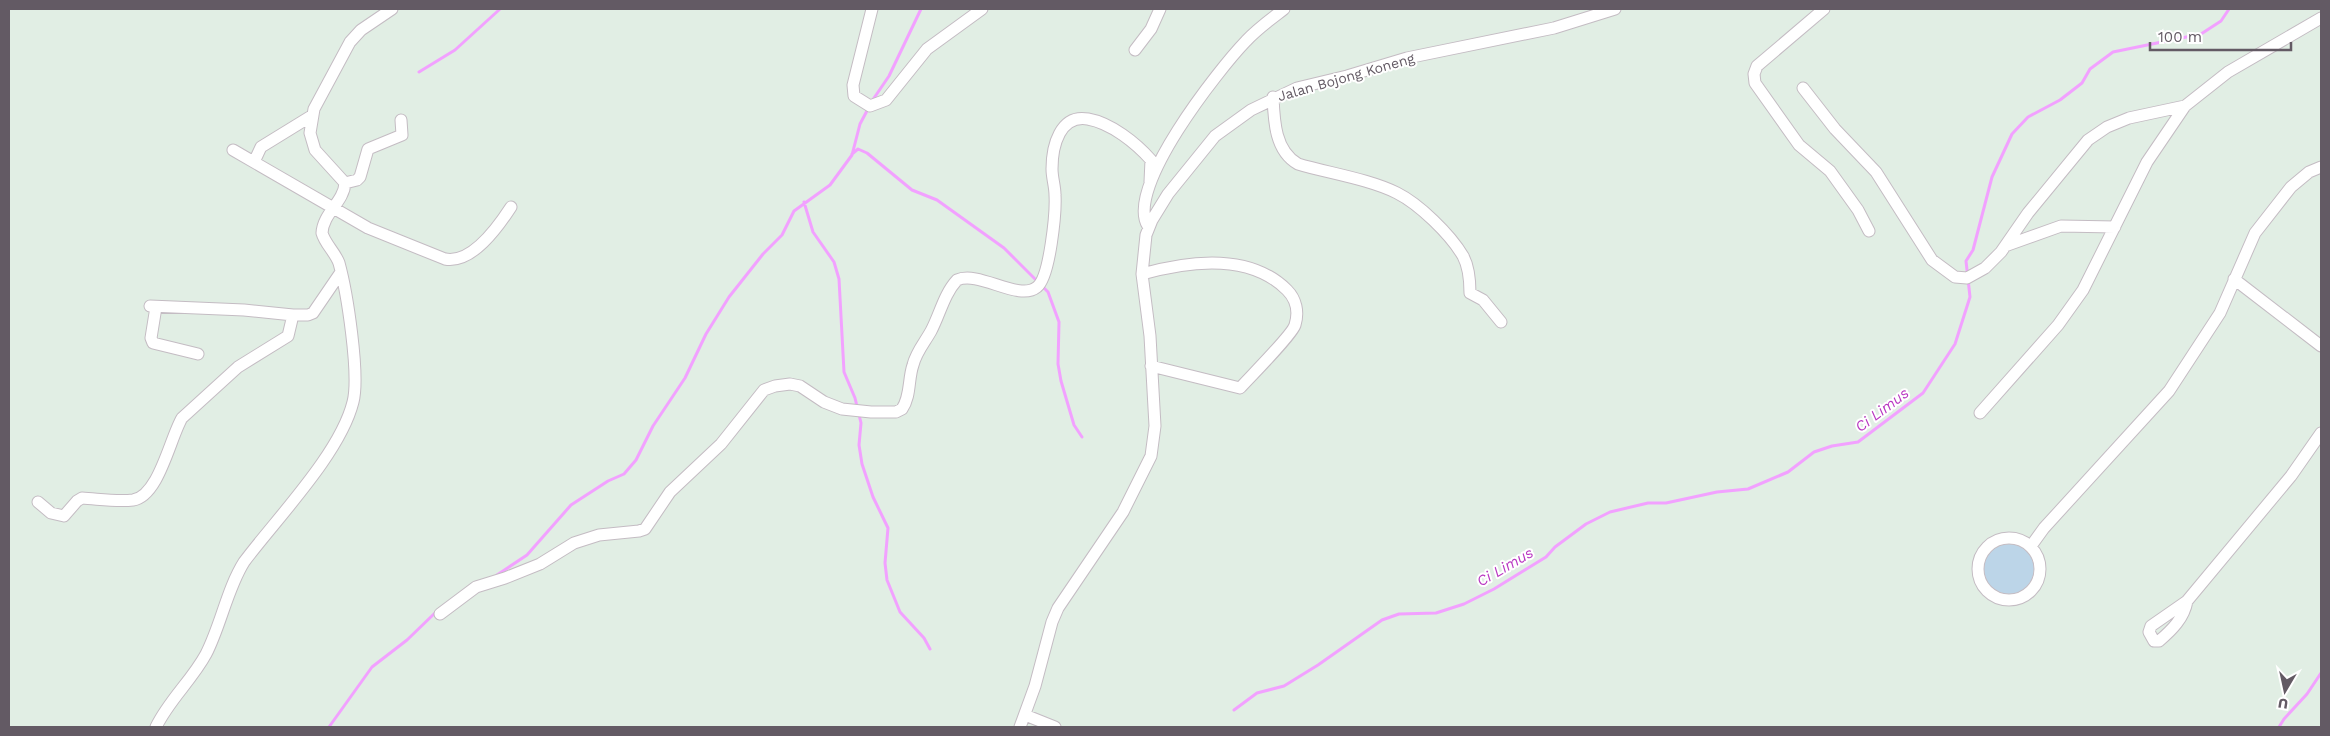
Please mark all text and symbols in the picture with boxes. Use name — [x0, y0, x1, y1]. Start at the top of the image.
scale bar — [2150, 20, 2291, 52]
text: 100 m — [2158, 28, 2202, 46]
street label: Jalan Bojong Koneng — [1276, 50, 1417, 104]
water label: Ci Limus — [1852, 384, 1913, 436]
water label: Ci Limus — [1474, 543, 1537, 590]
north arrow — [2260, 666, 2310, 716]
text: U — [2277, 695, 2289, 713]

